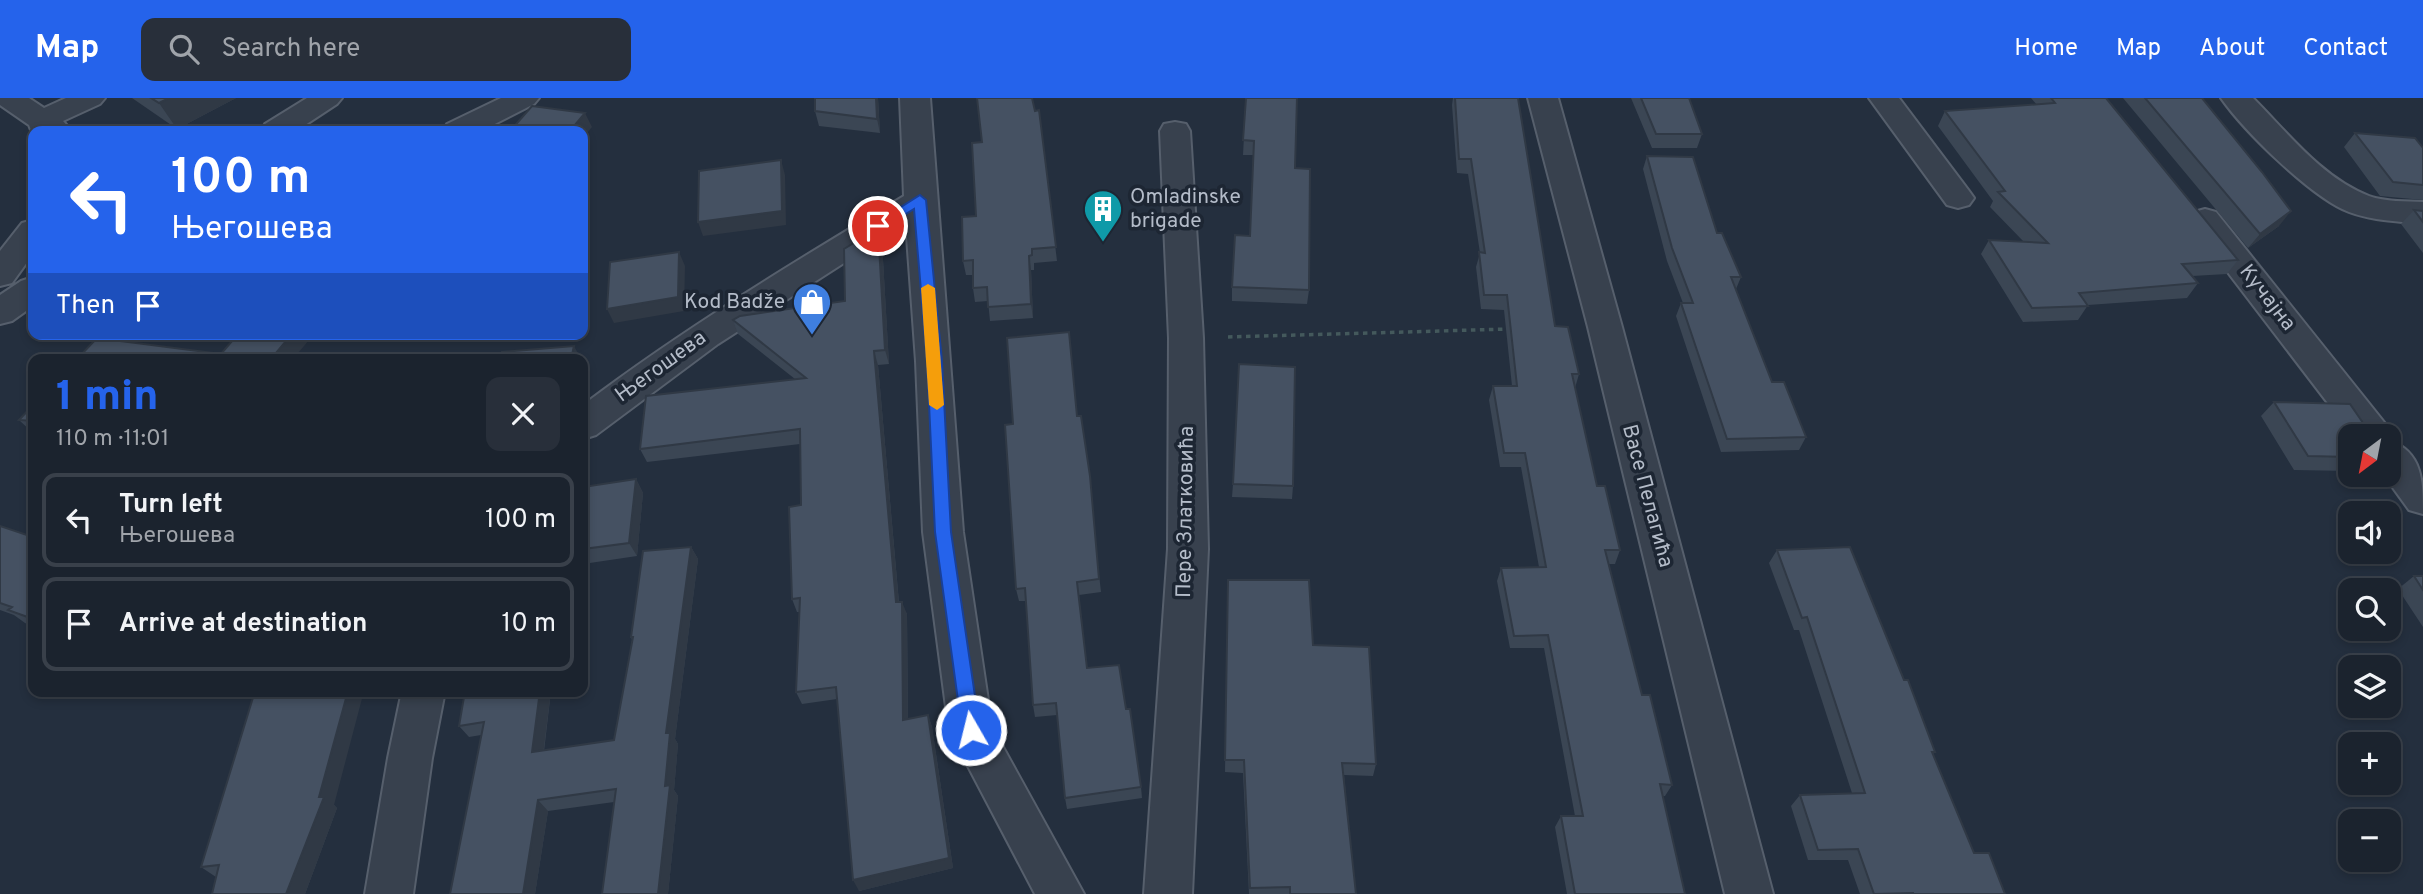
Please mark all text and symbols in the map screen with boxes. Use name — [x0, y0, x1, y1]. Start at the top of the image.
search box — [141, 18, 631, 81]
text: Map — [35, 28, 99, 70]
icon: search — [165, 30, 203, 68]
text: Search here — [221, 33, 360, 66]
text: Home — [2014, 34, 2078, 64]
text: Map — [2116, 34, 2161, 64]
text: About — [2199, 34, 2265, 64]
text: Contact — [2303, 34, 2388, 64]
text: 100 m — [171, 149, 310, 211]
icon: left — [56, 154, 147, 245]
place label: Omladinske brigade — [1130, 184, 1241, 235]
building icon: Omladinske brigade — [1082, 188, 1124, 243]
pin — [848, 196, 908, 256]
icon: arrive — [859, 207, 897, 245]
text: Његошева — [171, 210, 333, 250]
street label: Кучајна — [2233, 259, 2301, 337]
shop icon: Kod Badže — [791, 281, 833, 336]
icon: arrive — [129, 287, 167, 325]
place label: Kod Badže — [684, 289, 785, 316]
text: Then — [56, 290, 115, 323]
street label: Његошева — [610, 325, 712, 409]
text: 1 min — [56, 372, 159, 425]
button: close — [486, 377, 560, 451]
street label: Васе Пелагића — [1615, 422, 1679, 570]
north arrow — [2338, 424, 2401, 486]
map controls — [2338, 424, 2401, 872]
text: 110 m · 11:01 — [56, 425, 169, 454]
street label: Пере Златковића — [1171, 426, 1201, 598]
text: Turn left — [119, 489, 223, 522]
icon: left — [60, 501, 98, 539]
button: sound — [2338, 501, 2401, 564]
text: 100 m — [485, 504, 556, 537]
text: Његошева — [119, 522, 235, 551]
button: search — [2338, 578, 2401, 641]
icon: arrive — [60, 605, 98, 643]
text: Arrive at destination — [119, 608, 367, 641]
text: 10 m — [501, 608, 556, 641]
button: layers — [2338, 655, 2401, 718]
position arrow — [934, 693, 1008, 767]
button: + — [2338, 732, 2401, 795]
button: − — [2338, 809, 2401, 872]

